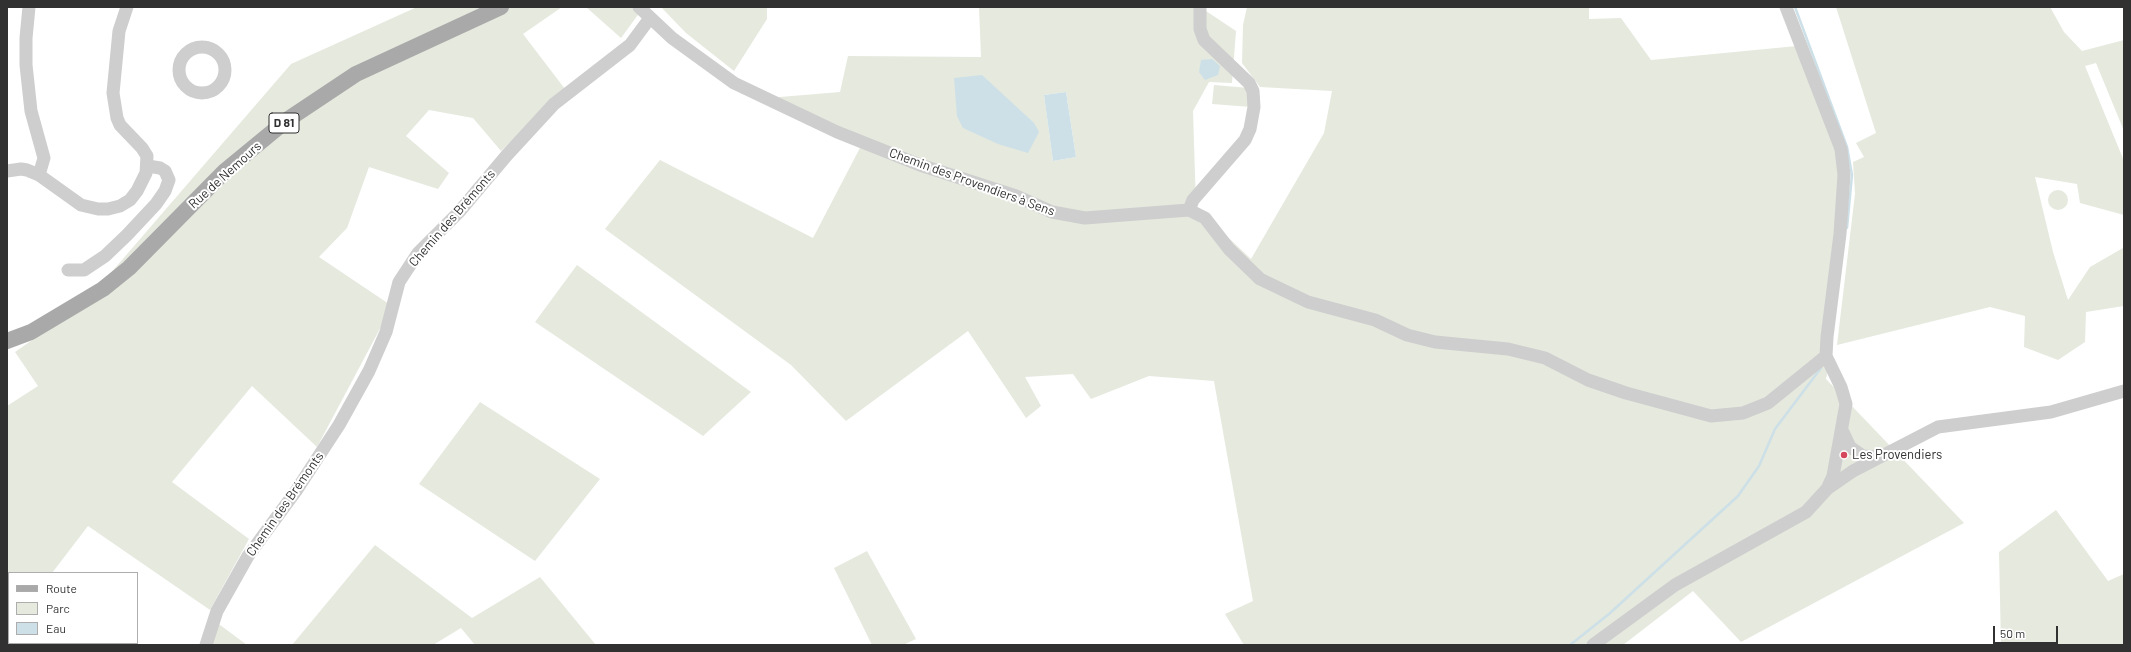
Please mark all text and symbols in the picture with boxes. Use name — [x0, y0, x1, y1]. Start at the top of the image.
road number: D 81 — [269, 113, 299, 133]
street label: Rue de Nemours — [185, 138, 265, 212]
street label: Chemin des Provendiers à Sens — [887, 145, 1057, 219]
street label: Chemin des Brémonts — [406, 166, 498, 270]
place label: Les Provendiers — [1852, 447, 1942, 463]
street label: Chemin des Brémonts — [243, 449, 327, 559]
marker: Les Provendiers — [1839, 450, 1849, 460]
legend — [8, 572, 138, 644]
text: Route — [46, 581, 77, 595]
text: Parc — [46, 601, 70, 615]
scale bar — [1995, 618, 2060, 644]
text: Eau — [46, 621, 66, 635]
text: 50 m — [2000, 626, 2025, 640]

